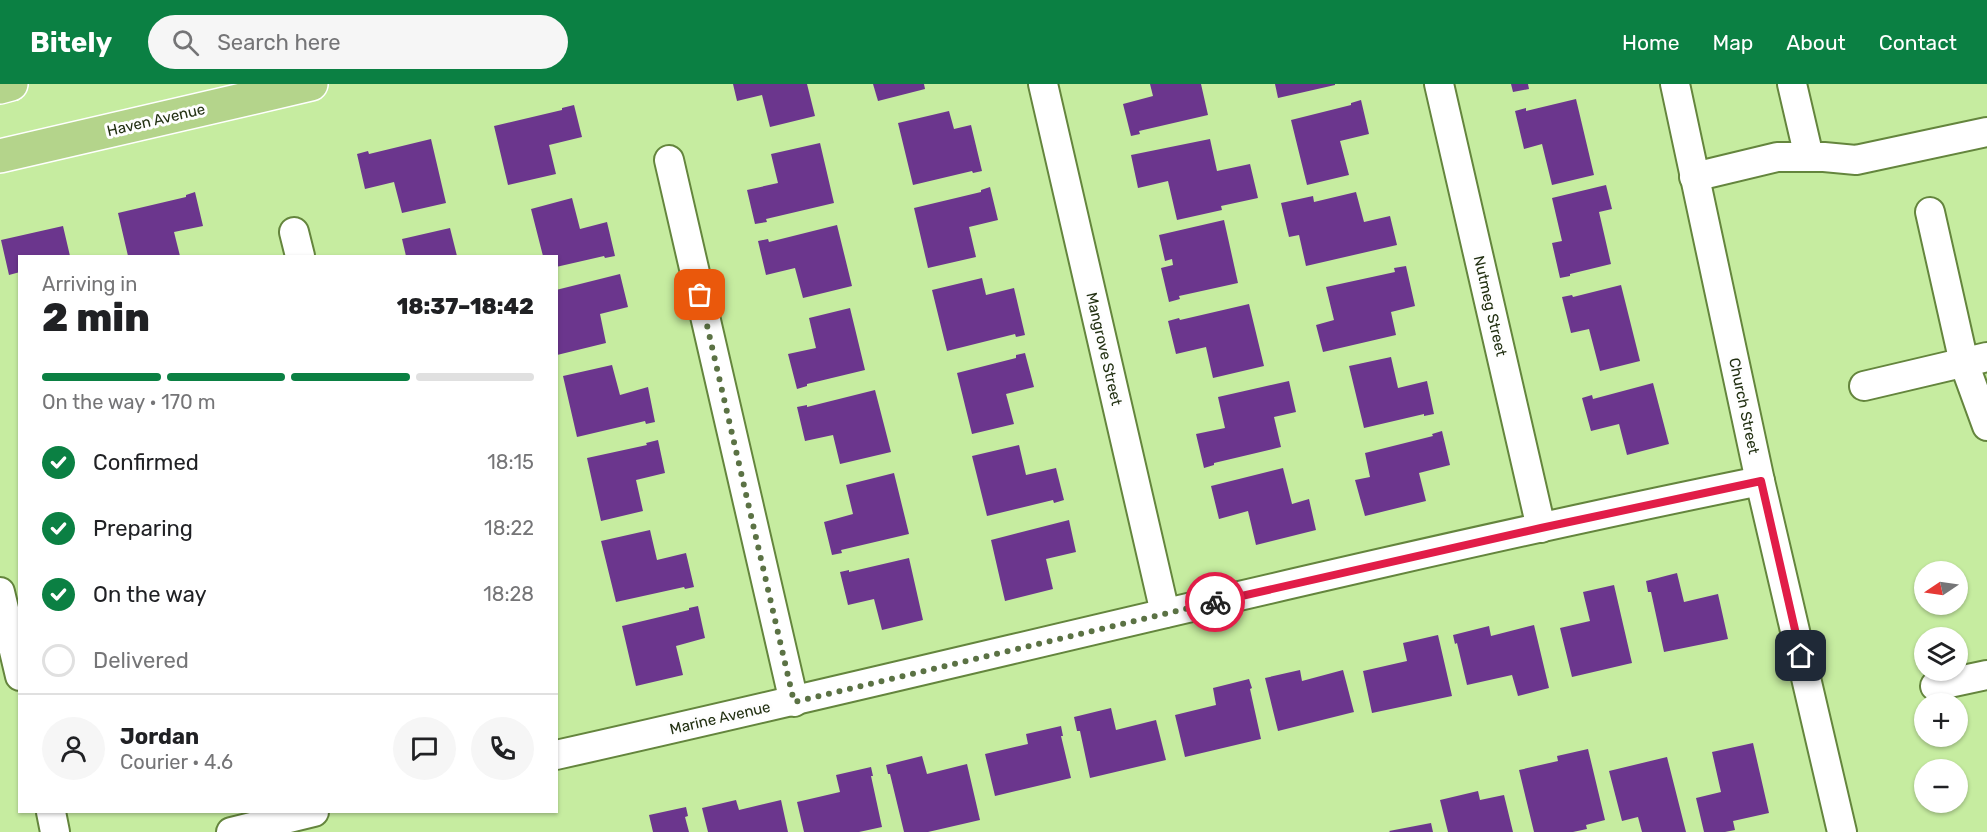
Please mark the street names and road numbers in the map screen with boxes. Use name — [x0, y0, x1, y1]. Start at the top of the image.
street label: Haven Avenue — [105, 100, 207, 140]
street label: Nutmeg Street — [1470, 254, 1510, 358]
street label: Mangrove Street — [1082, 291, 1126, 407]
street label: Church Street — [1725, 356, 1763, 456]
street label: Marine Avenue — [668, 698, 772, 738]

